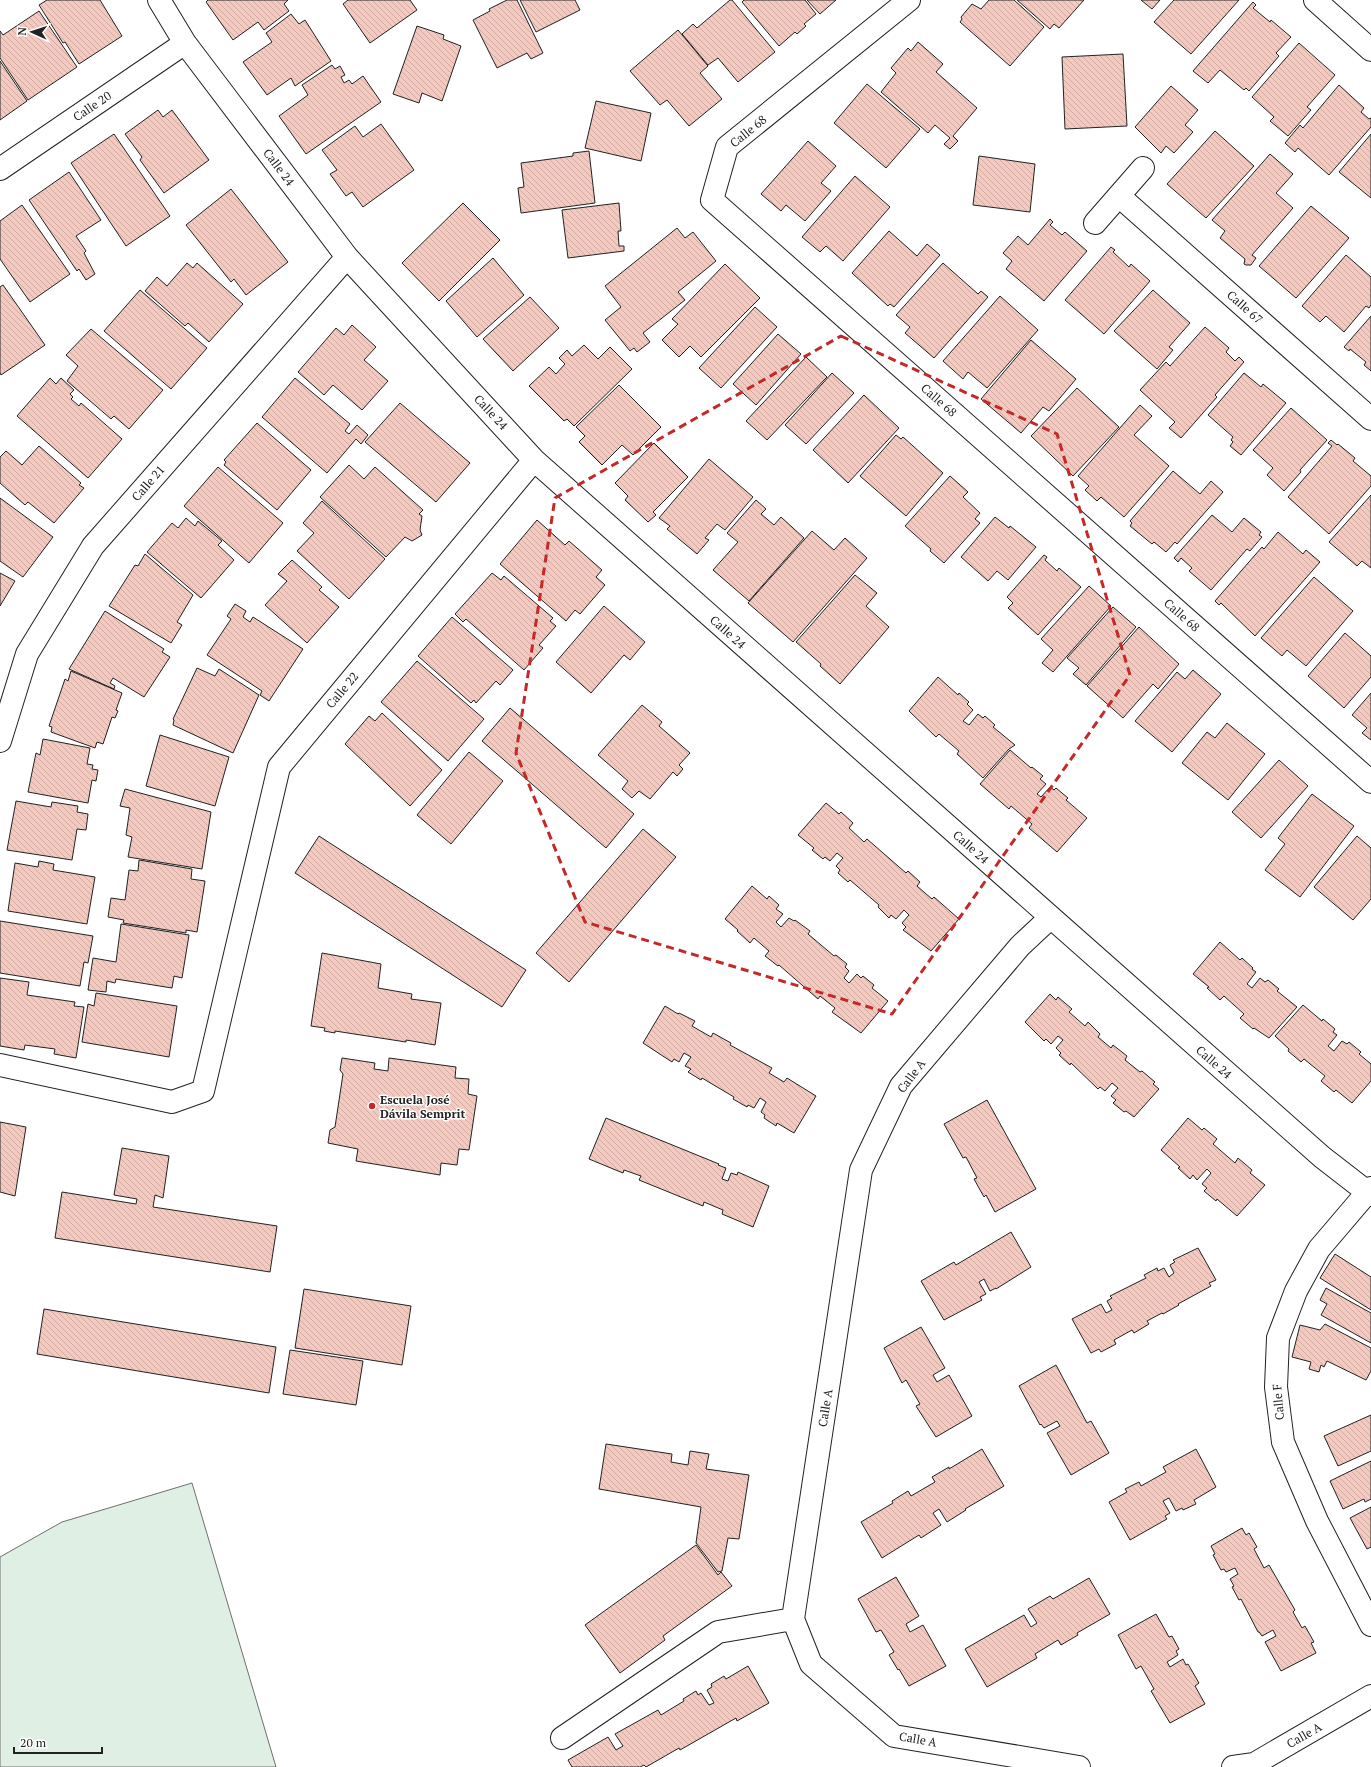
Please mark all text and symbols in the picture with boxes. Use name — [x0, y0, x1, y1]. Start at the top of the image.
north arrow — [12, 12, 52, 52]
text: N — [15, 26, 29, 36]
street label: Calle 20 — [70, 88, 114, 124]
street label: Calle 68 — [727, 112, 769, 150]
street label: Calle 24 — [260, 145, 298, 189]
street label: Calle 67 — [1224, 287, 1266, 327]
street label: Calle 68 — [918, 380, 960, 420]
street label: Calle 24 — [471, 391, 511, 433]
street label: Calle 21 — [128, 462, 168, 504]
street label: Calle 68 — [1161, 595, 1203, 635]
street label: Calle 24 — [707, 612, 749, 652]
street label: Calle 22 — [323, 669, 361, 711]
street label: Calle 24 — [950, 827, 992, 867]
street label: Calle 24 — [1193, 1042, 1236, 1082]
street label: Calle A — [894, 1056, 929, 1096]
place label: Escuela José Dávila Semprit — [380, 1092, 466, 1121]
marker: Escuela José Dávila Semprit — [367, 1101, 377, 1111]
street label: Calle F — [1269, 1383, 1287, 1421]
street label: Calle A — [815, 1387, 835, 1428]
street label: Calle A — [1284, 1719, 1325, 1751]
street label: Calle A — [898, 1728, 939, 1750]
scale bar — [14, 1729, 102, 1755]
text: 20 m — [20, 1735, 47, 1750]

